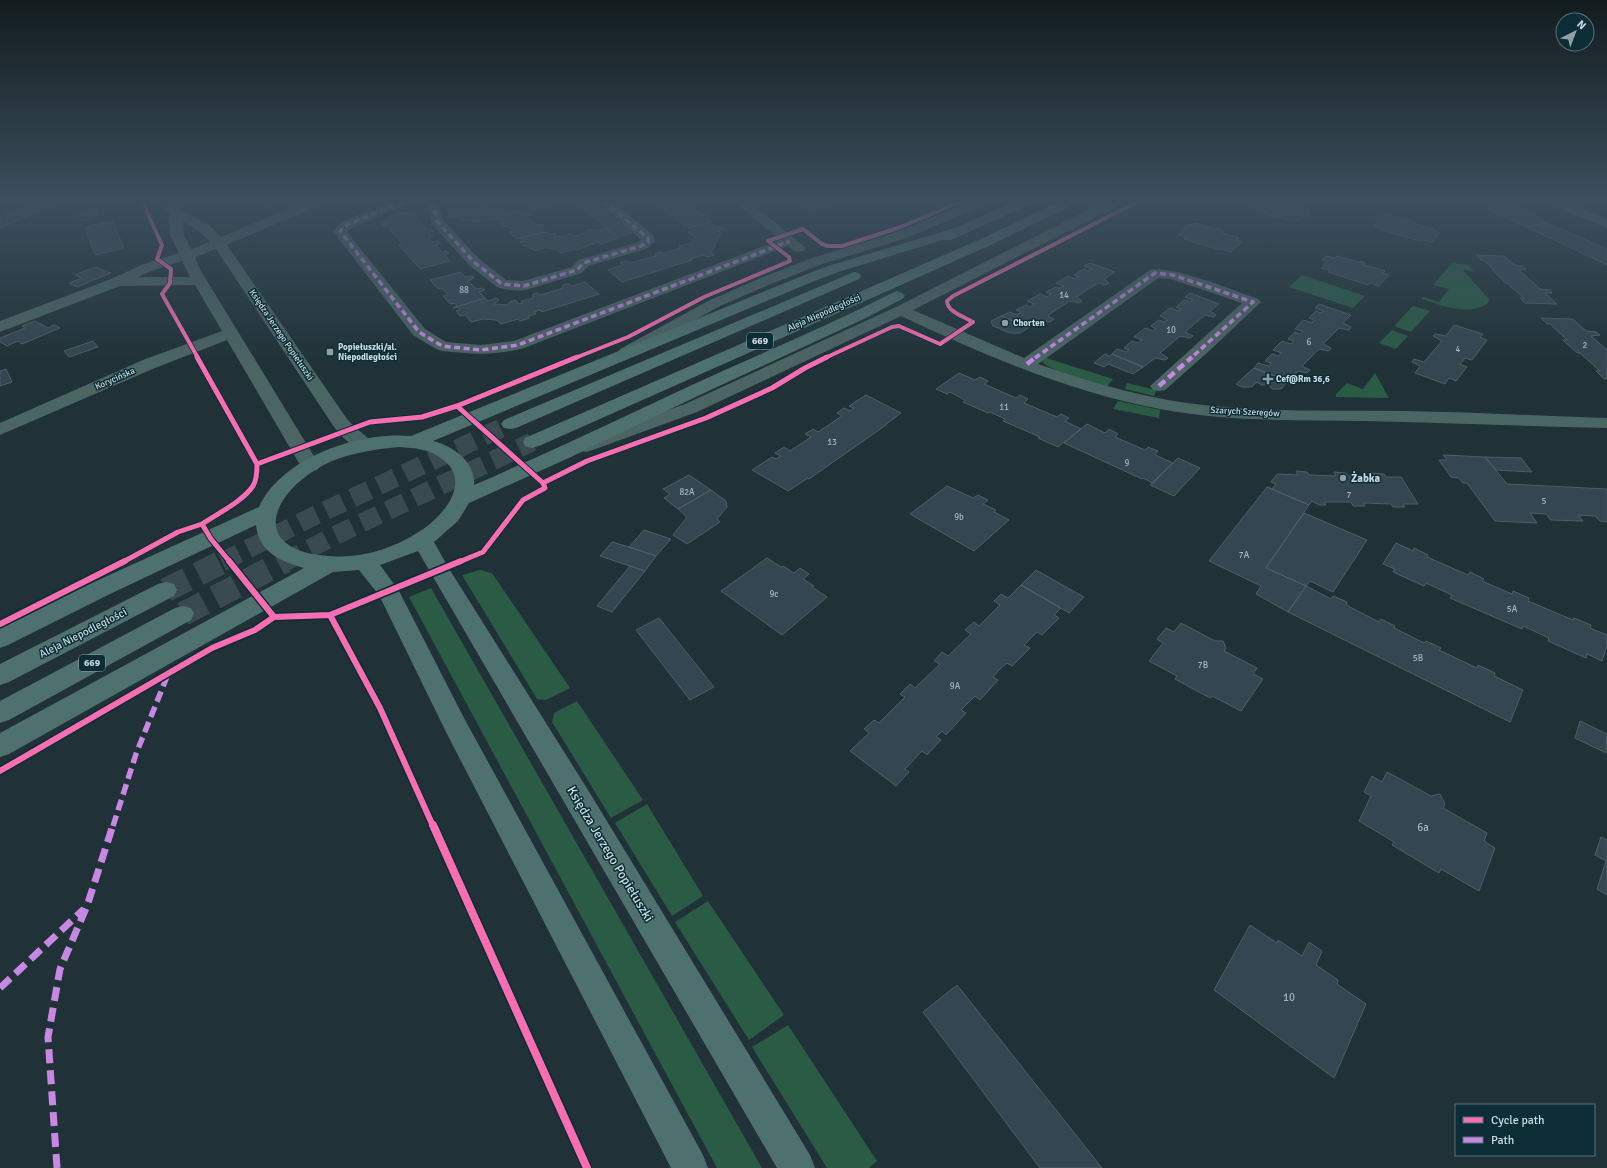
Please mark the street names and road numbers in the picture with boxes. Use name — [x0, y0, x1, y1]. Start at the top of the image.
street label: Księdza Jerzego Popiełuszki — [246, 287, 316, 383]
street label: Aleja Niepodległości — [786, 292, 862, 334]
road number: 669 — [747, 333, 773, 349]
street label: Korycińska — [93, 365, 137, 393]
street label: Szarych Szeregów — [1210, 405, 1280, 419]
street label: Aleja Niepodległości — [37, 605, 129, 661]
road number: 669 — [79, 655, 105, 671]
street label: Księdza Jerzego Popiełuszki — [563, 783, 657, 925]

